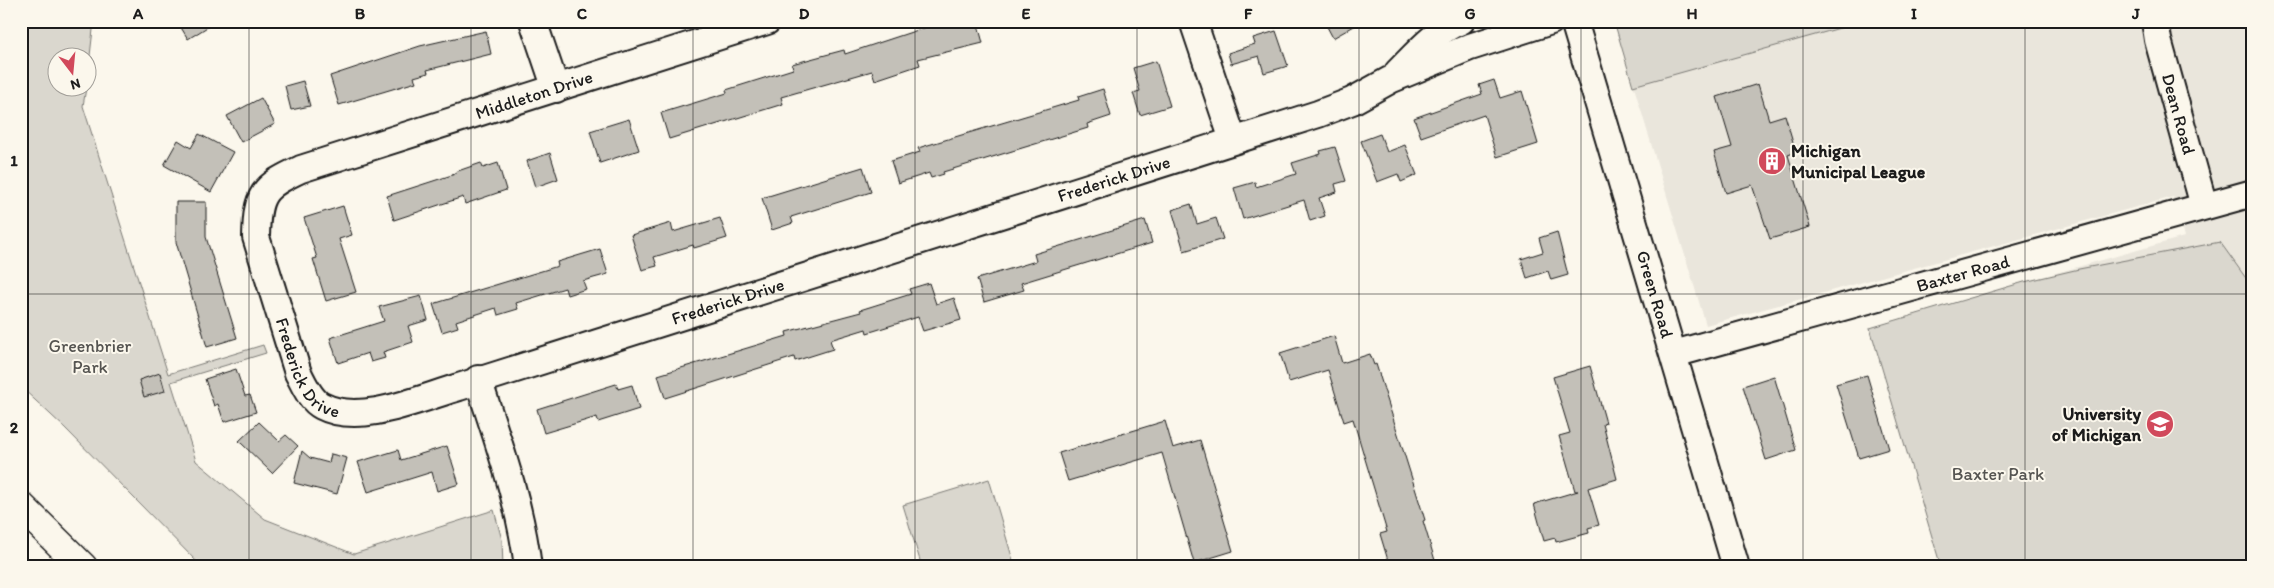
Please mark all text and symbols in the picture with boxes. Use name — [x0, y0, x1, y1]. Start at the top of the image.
text: A — [132, 4, 144, 23]
text: B — [355, 4, 366, 23]
text: C — [577, 4, 588, 23]
text: D — [799, 4, 810, 23]
text: E — [1022, 4, 1031, 23]
text: F — [1244, 4, 1253, 23]
text: G — [1464, 4, 1476, 23]
text: H — [1686, 4, 1698, 23]
text: I — [1911, 4, 1917, 23]
text: J — [2131, 4, 2140, 23]
north arrow — [48, 48, 98, 98]
street label: Middleton Drive — [473, 66, 595, 124]
street label: Dean Road — [2157, 71, 2200, 157]
text: N — [69, 75, 82, 93]
place label: Michigan Municipal League — [1791, 140, 1926, 183]
building icon: Michigan Municipal League — [1757, 146, 1787, 176]
text: 1 — [10, 151, 18, 170]
street label: Frederick Drive — [1055, 151, 1173, 207]
street label: Green Road — [1632, 248, 1678, 341]
street label: Baxter Road — [1914, 250, 2012, 297]
street label: Frederick Drive — [669, 273, 787, 330]
street label: Frederick Drive — [271, 315, 342, 423]
park label: Greenbrier Park — [49, 335, 132, 378]
place label: University of Michigan — [2052, 403, 2141, 446]
school or university icon: University of Michigan — [2145, 409, 2175, 439]
text: 2 — [10, 418, 19, 437]
park label: Baxter Park — [1952, 463, 2044, 485]

